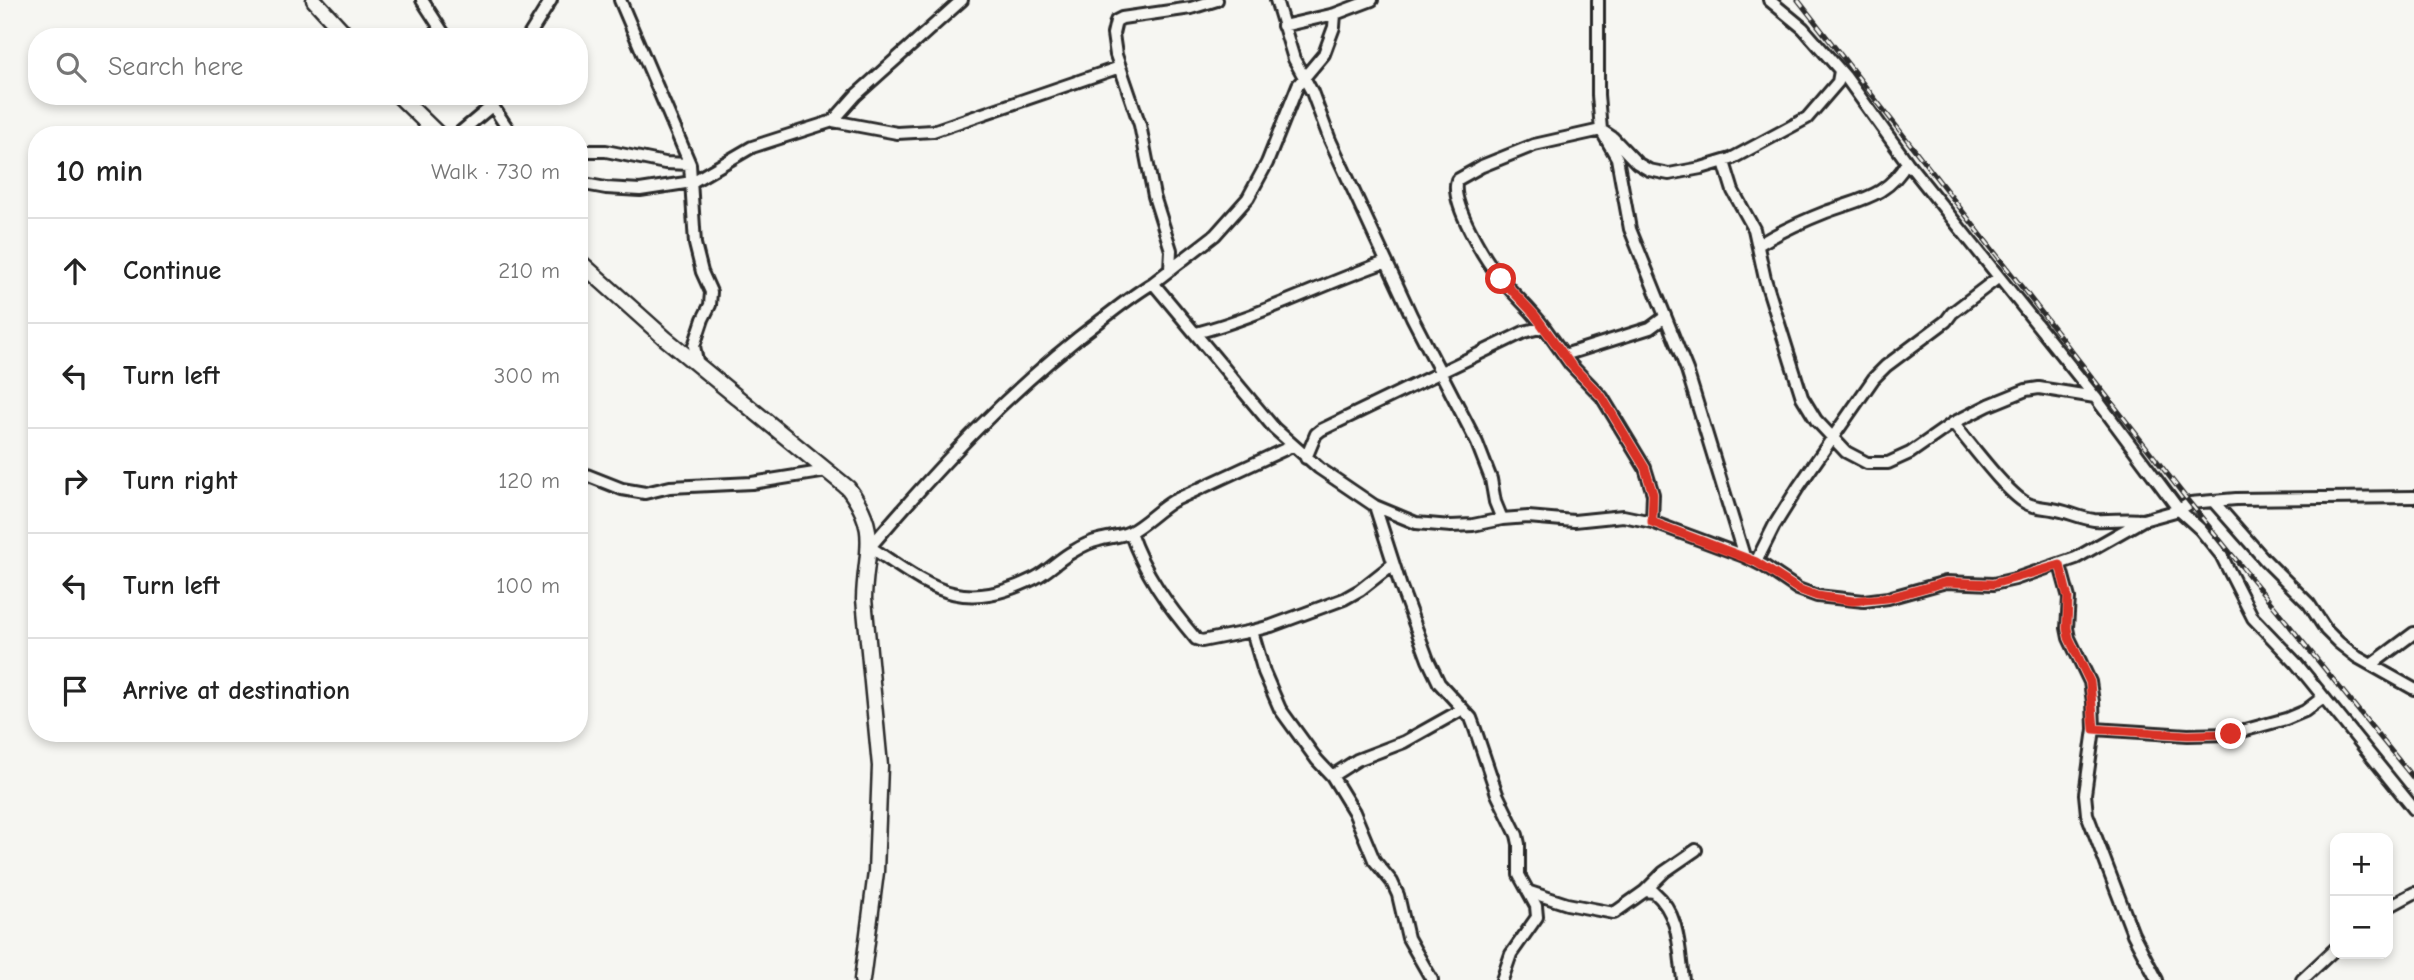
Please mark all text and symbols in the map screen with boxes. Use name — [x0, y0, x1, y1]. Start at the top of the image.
search box — [28, 28, 588, 105]
icon: search — [52, 48, 90, 86]
text: Search here — [108, 52, 243, 82]
text: 10 min — [56, 154, 143, 189]
text: Walk · 730 m — [431, 158, 560, 185]
icon: ahead — [56, 252, 94, 290]
text: Continue — [123, 256, 221, 286]
text: 210 m — [498, 257, 560, 284]
route start — [1485, 263, 1516, 294]
icon: left — [56, 357, 94, 395]
text: Turn left — [123, 361, 220, 391]
text: 300 m — [494, 362, 560, 389]
icon: right — [56, 462, 94, 500]
text: Turn right — [123, 466, 237, 496]
text: 120 m — [498, 467, 560, 494]
icon: left — [56, 567, 94, 605]
text: Turn left — [123, 571, 220, 601]
text: 100 m — [496, 572, 560, 599]
icon: arrive — [56, 672, 94, 710]
text: Arrive at destination — [123, 676, 350, 706]
route end — [2215, 718, 2246, 749]
map controls — [2330, 833, 2393, 959]
button: + — [2330, 833, 2393, 896]
button: − — [2330, 896, 2393, 959]

